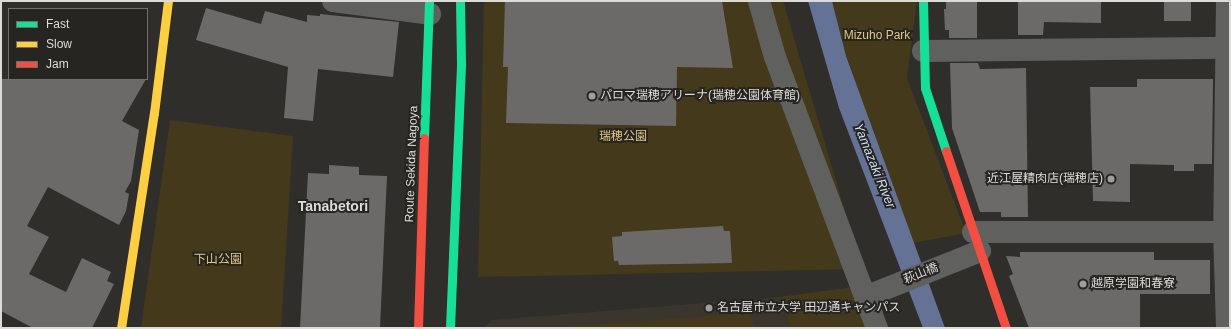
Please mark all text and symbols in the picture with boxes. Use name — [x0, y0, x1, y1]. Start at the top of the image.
legend — [8, 8, 148, 80]
text: Fast — [46, 17, 69, 31]
park label: Mizuho Park — [844, 29, 910, 43]
text: Slow — [46, 37, 72, 51]
text: Jam — [46, 57, 69, 71]
place label: パロマ瑞穂アリーナ(瑞穂公園体育館) — [600, 89, 800, 103]
marker: パロマ瑞穂アリーナ(瑞穂公園体育館) — [587, 91, 597, 101]
street label: Route Sekida Nagoya — [403, 105, 421, 223]
water label: Yamazaki River — [850, 121, 898, 211]
park label: 瑞穂公園 — [599, 130, 647, 144]
place label: 近江屋精肉店(瑞穂店) — [987, 172, 1103, 186]
marker: 近江屋精肉店(瑞穂店) — [1106, 174, 1116, 184]
district label: Tanabetori — [298, 198, 368, 214]
park label: 下山公園 — [194, 253, 242, 267]
street label: 萩山橋 — [902, 261, 940, 287]
place label: 越原学園和春寮 — [1091, 277, 1175, 291]
marker: 越原学園和春寮 — [1078, 279, 1088, 289]
place label: 名古屋市立大学 田辺通キャンパス — [717, 301, 900, 315]
marker: 名古屋市立大学 田辺通キャンパス — [704, 303, 714, 313]

